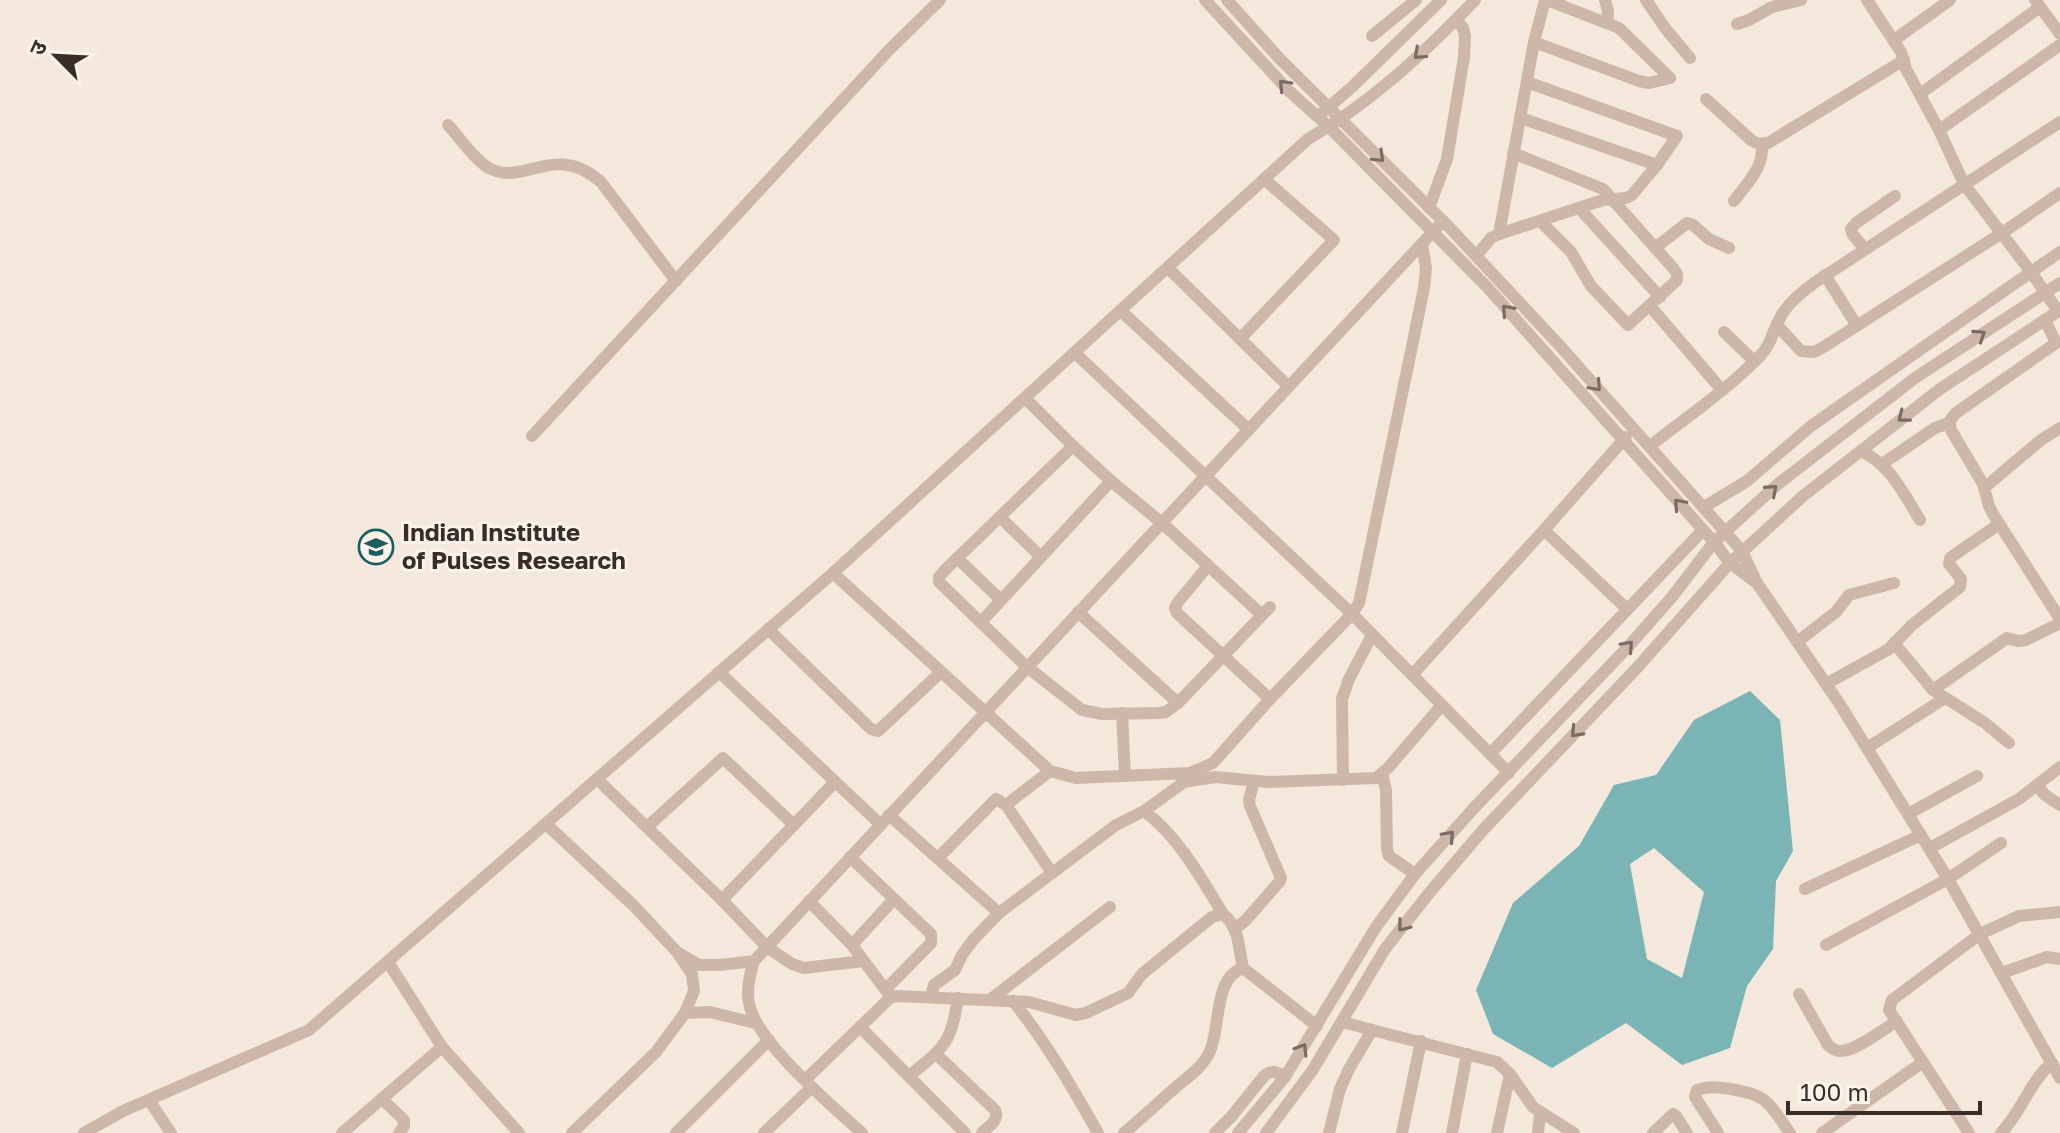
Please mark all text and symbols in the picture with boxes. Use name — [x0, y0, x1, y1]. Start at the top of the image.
north arrow — [16, 16, 96, 96]
text: उ — [22, 35, 53, 59]
one-way arrow — [1414, 45, 1429, 59]
one-way arrow — [1279, 80, 1293, 94]
one-way arrow — [1370, 147, 1384, 162]
one-way arrow — [1502, 304, 1516, 319]
one-way arrow — [1971, 329, 1986, 344]
one-way arrow — [1586, 377, 1601, 392]
one-way arrow — [1898, 408, 1912, 422]
one-way arrow — [1762, 485, 1777, 500]
one-way arrow — [1675, 498, 1689, 513]
place label: Indian Institute of Pulses Research — [402, 517, 626, 574]
school or university icon: Indian Institute of Pulses Research — [357, 528, 395, 566]
one-way arrow — [1618, 641, 1632, 656]
one-way arrow — [1571, 723, 1586, 737]
one-way arrow — [1440, 830, 1454, 845]
one-way arrow — [1398, 917, 1413, 931]
one-way arrow — [1293, 1043, 1308, 1058]
scale bar — [1788, 1065, 1980, 1115]
text: 100 m — [1800, 1077, 1869, 1106]

